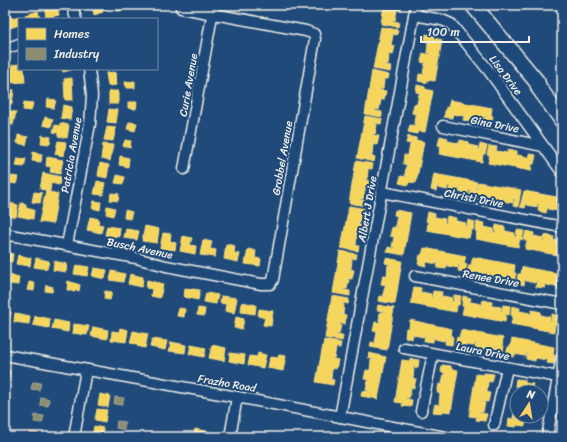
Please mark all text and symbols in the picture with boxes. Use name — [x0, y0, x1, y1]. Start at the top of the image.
legend — [18, 18, 158, 70]
scale bar — [421, 18, 529, 44]
text: 100 m — [427, 21, 460, 43]
text: Homes — [54, 23, 90, 45]
text: Industry — [53, 43, 100, 65]
street label: Curie Avenue — [174, 51, 203, 118]
street label: Lisa Drive — [484, 51, 527, 100]
street label: Gina Drive — [469, 110, 521, 139]
street label: Patricia Avenue — [55, 115, 88, 195]
street label: Grobbel Avenue — [267, 119, 298, 197]
street label: Albert J Drive — [352, 174, 383, 245]
street label: Christi Drive — [443, 183, 506, 214]
street label: Busch Avenue — [105, 232, 175, 265]
street label: Renee Drive — [461, 264, 521, 293]
street label: Laura Drive — [454, 337, 512, 366]
street label: Frazho Road — [196, 369, 259, 398]
north arrow — [509, 384, 549, 424]
text: N — [524, 384, 537, 405]

